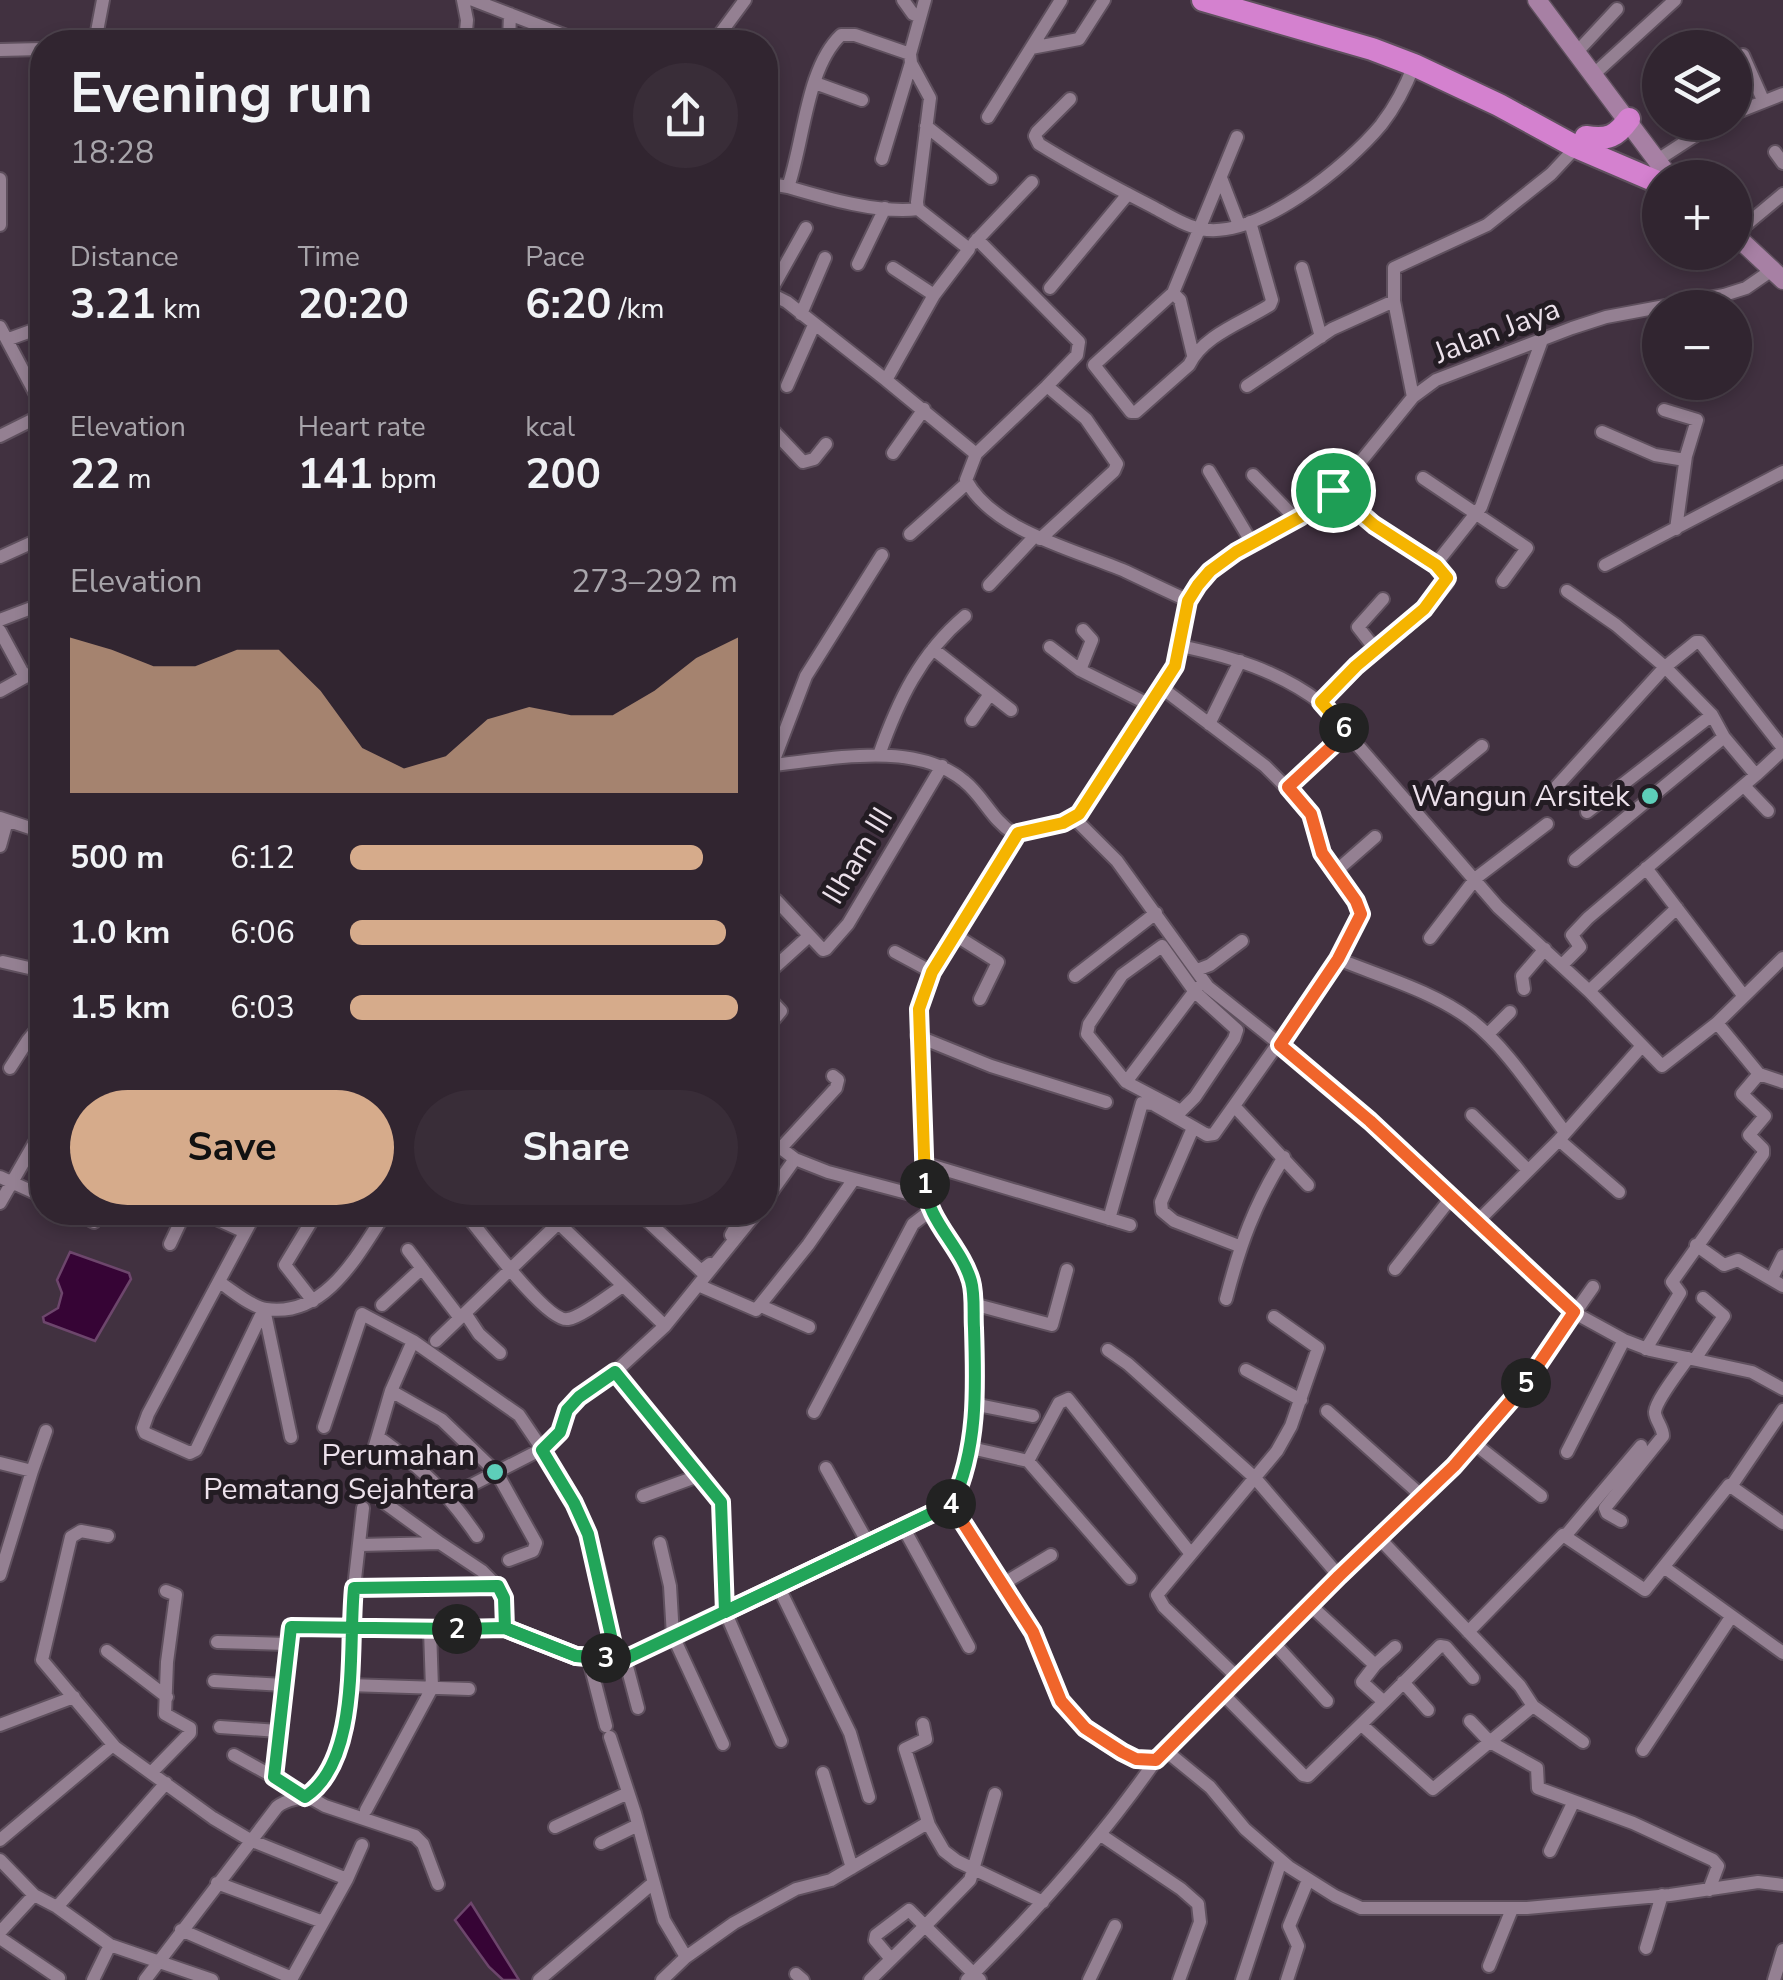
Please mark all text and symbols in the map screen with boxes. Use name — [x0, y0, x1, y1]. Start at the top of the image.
map controls — [1642, 30, 1752, 400]
button: layers — [1642, 30, 1752, 140]
text: Evening run — [70, 56, 373, 131]
button: share — [633, 63, 738, 168]
text: 18:28 — [70, 131, 154, 174]
button: + — [1642, 160, 1752, 270]
text: Distance — [70, 238, 179, 276]
text: Time — [298, 238, 360, 276]
text: Pace — [525, 238, 585, 276]
text: 3.21 — [70, 276, 156, 333]
text: 20:20 — [298, 276, 409, 333]
text: 6:20 — [525, 276, 611, 333]
street label: Jalan Jaya — [1427, 288, 1566, 374]
text: km — [156, 290, 201, 328]
text: /km — [611, 290, 664, 328]
button: − — [1642, 290, 1752, 400]
text: Elevation — [70, 408, 186, 446]
text: Heart rate — [298, 408, 426, 446]
text: kcal — [525, 408, 575, 446]
text: 22 — [70, 446, 120, 503]
text: 141 — [298, 446, 373, 503]
text: 200 — [525, 446, 601, 503]
pin — [1291, 448, 1376, 533]
text: m — [120, 460, 152, 498]
text: bpm — [373, 460, 437, 498]
icon: arrive — [1306, 463, 1361, 518]
text: Elevation — [70, 560, 203, 603]
text: 273–292 m — [571, 560, 738, 603]
pin: 6 — [1319, 703, 1369, 753]
text: 6 — [1336, 709, 1352, 747]
place label: Wangun Arsitek — [1411, 776, 1631, 817]
marker: Wangun Arsitek — [1639, 785, 1661, 807]
street label: Ilham III — [813, 800, 903, 912]
text: 500 m — [70, 836, 164, 879]
text: 6:12 — [230, 836, 295, 879]
text: 1.0 km — [70, 911, 170, 954]
text: 6:06 — [230, 911, 295, 954]
text: 1.5 km — [70, 986, 170, 1029]
text: 6:03 — [230, 986, 295, 1029]
button: Save — [70, 1090, 394, 1205]
button: Share — [414, 1090, 738, 1205]
pin: 1 — [900, 1159, 950, 1209]
text: 1 — [917, 1165, 933, 1203]
pin: 5 — [1501, 1358, 1551, 1408]
text: 5 — [1518, 1364, 1534, 1402]
place label: Perumahan Pematang Sejahtera — [203, 1435, 475, 1510]
marker: Perumahan Pematang Sejahtera — [484, 1461, 506, 1483]
pin: 4 — [926, 1479, 976, 1529]
text: 4 — [943, 1485, 959, 1523]
pin: 2 — [432, 1604, 482, 1654]
text: 2 — [449, 1610, 465, 1648]
pin: 3 — [581, 1633, 631, 1683]
text: 3 — [598, 1639, 614, 1677]

